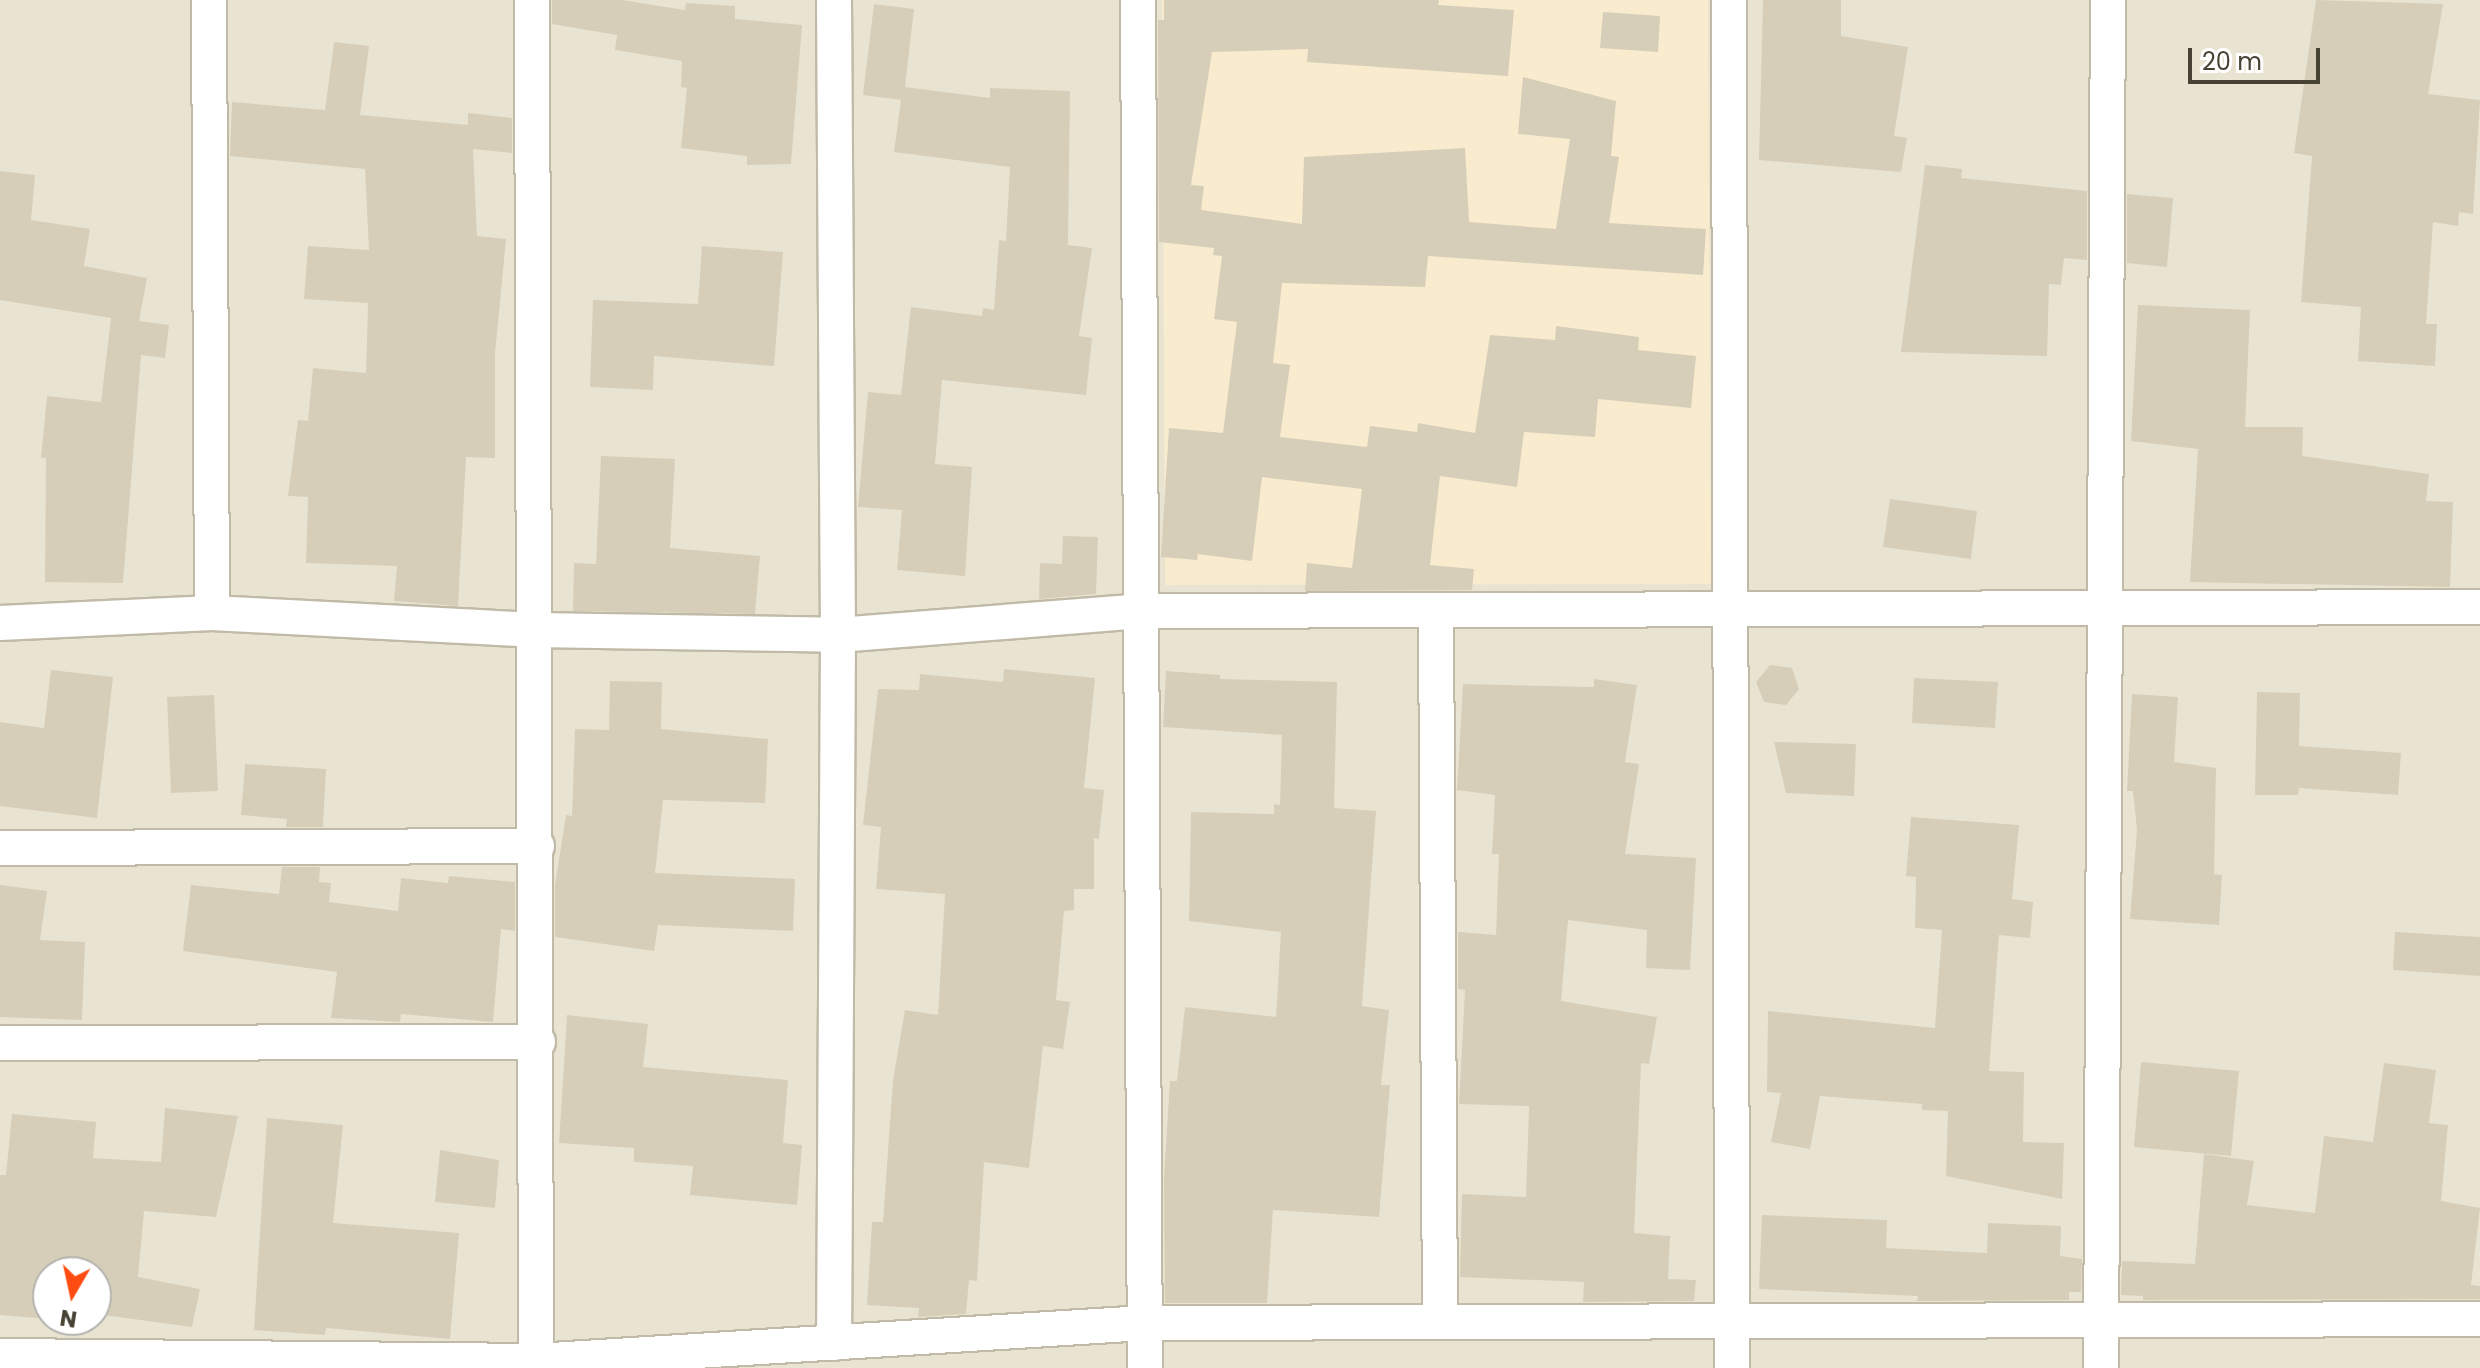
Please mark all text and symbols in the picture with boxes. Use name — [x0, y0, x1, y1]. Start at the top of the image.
scale bar — [2192, 32, 2324, 82]
text: 20 m — [2202, 45, 2262, 78]
north arrow — [32, 1256, 112, 1336]
text: N — [58, 1302, 79, 1335]

